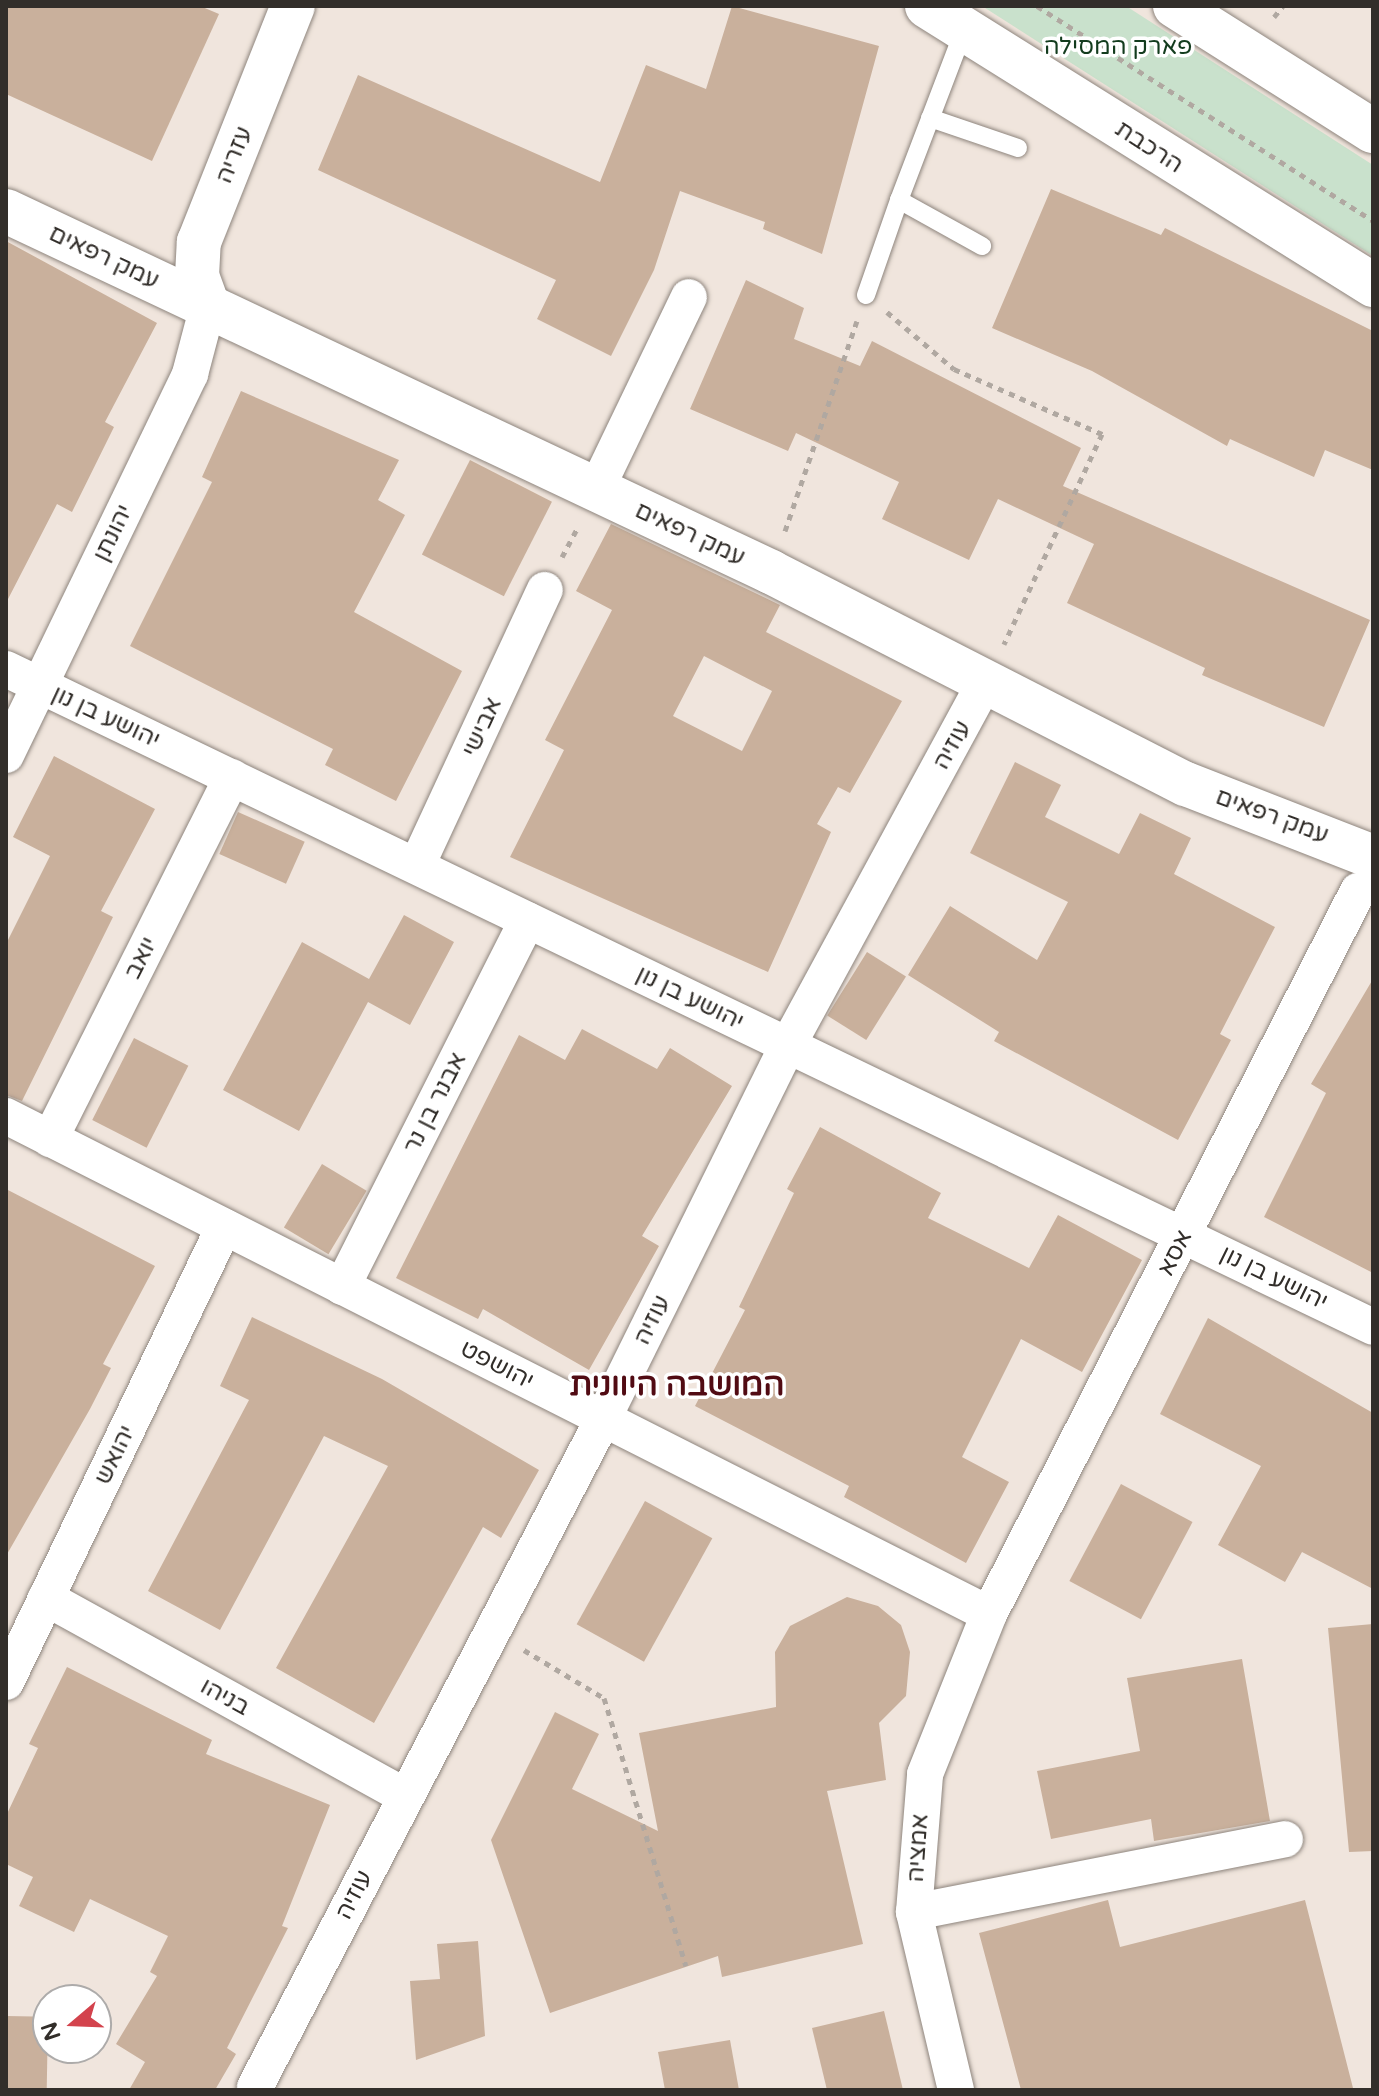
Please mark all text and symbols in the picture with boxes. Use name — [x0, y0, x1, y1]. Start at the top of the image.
park label: פארק המסילה — [1044, 33, 1192, 61]
street label: הרכבת — [1110, 114, 1188, 180]
street label: עזריה — [210, 122, 258, 188]
street label: עמק רפאים — [44, 219, 164, 295]
street label: עמק רפאים — [630, 496, 750, 572]
street label: יהונתן — [87, 500, 139, 566]
street label: יהושע בן נון — [47, 679, 165, 755]
street label: אבישי — [456, 693, 508, 761]
street label: עוזיה — [927, 715, 977, 775]
street label: עמק רפאים — [1212, 782, 1332, 850]
street label: יואב — [118, 932, 164, 984]
street label: יהושע בן נון — [631, 960, 749, 1036]
street label: אבנר בן נר — [397, 1048, 473, 1158]
street label: אסא — [1151, 1225, 1199, 1281]
street label: יהושע בן נון — [1215, 1240, 1333, 1316]
street label: עוזיה — [628, 1290, 676, 1350]
street label: יהושפט — [455, 1334, 539, 1396]
district label: המושבה היוונית — [570, 1366, 784, 1404]
street label: יהואש — [88, 1421, 142, 1489]
street label: בניהו — [195, 1672, 255, 1722]
street label: אמציה — [901, 1813, 935, 1883]
street label: עוזיה — [329, 1865, 379, 1925]
north arrow — [32, 1984, 112, 2064]
text: N — [36, 2019, 66, 2044]

